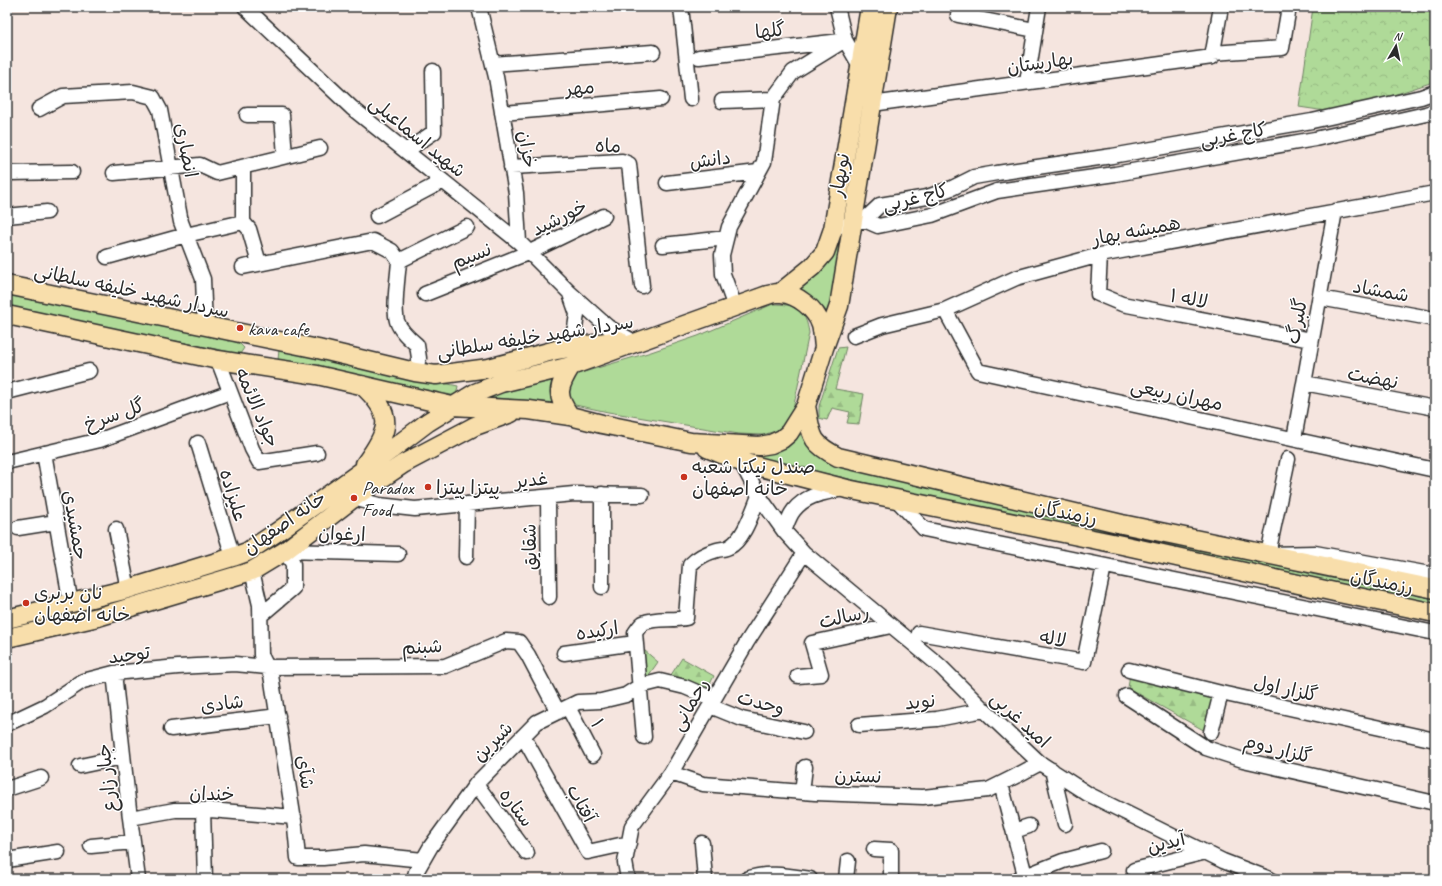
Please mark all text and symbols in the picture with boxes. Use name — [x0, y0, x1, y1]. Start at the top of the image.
street label: گلها — [754, 17, 786, 45]
north arrow — [1376, 26, 1416, 66]
text: N — [1393, 29, 1404, 44]
street label: بهارستان — [1005, 46, 1075, 80]
street label: مهر — [563, 75, 596, 101]
street label: شهید اسماعیلی — [364, 91, 470, 183]
street label: کاج غربی — [1198, 117, 1268, 153]
street label: انصاری — [169, 121, 203, 180]
street label: خزان — [512, 129, 542, 170]
street label: ماه — [595, 134, 621, 158]
street label: دانش — [688, 146, 732, 174]
street label: نوبهار — [825, 151, 855, 200]
street label: کاج غربی — [880, 178, 951, 218]
street label: خورشید — [528, 194, 591, 242]
street label: همیشه بهار — [1088, 211, 1183, 252]
street label: نسیم — [448, 237, 496, 277]
street label: سردار شهید خلیفه سلطانی — [32, 259, 231, 323]
street label: شمشاد — [1351, 274, 1411, 308]
street label: لاله ۱ — [1168, 284, 1210, 314]
street label: گلبرگ — [1281, 296, 1313, 346]
street label: سردار شهید خلیفه سلطانی — [435, 310, 635, 364]
place label: kava cafe — [248, 317, 310, 341]
marker: kava cafe — [235, 323, 245, 333]
street label: نهضت — [1345, 361, 1400, 395]
street label: جواد الائمه — [230, 364, 285, 451]
street label: مهران ربیعی — [1128, 374, 1225, 416]
street label: گل سرخ — [81, 393, 148, 436]
place label: صندل نیکتا شعبه خانه اصفهان — [692, 455, 815, 501]
street label: علیزاده — [214, 466, 252, 524]
street label: غدیر — [511, 466, 549, 494]
marker: صندل نیکتا شعبه خانه اصفهان — [679, 472, 689, 482]
place label: Paradox Food — [362, 476, 415, 522]
place label: پیتزا پیتزا — [436, 476, 500, 500]
marker: پیتزا پیتزا — [423, 482, 433, 492]
street label: خانه اصفهان — [238, 485, 331, 560]
street label: جمشیدی — [57, 488, 93, 562]
marker: Paradox Food — [349, 493, 359, 503]
street label: رزمندگان — [1032, 495, 1099, 531]
street label: ارغوان — [318, 521, 366, 547]
street label: شقایق — [518, 523, 542, 571]
street label: رزمندگان — [1348, 564, 1415, 600]
place label: نان بربری خانه اضفهان — [34, 581, 130, 627]
marker: نان بربری خانه اضفهان — [21, 598, 31, 608]
street label: رسالت — [817, 600, 872, 634]
street label: ارکیده — [574, 616, 620, 646]
street label: لاله — [1038, 625, 1068, 653]
street label: شبنم — [401, 634, 443, 662]
street label: توحید — [107, 640, 152, 669]
street label: گلزار اول — [1252, 671, 1320, 707]
street label: رحمانی — [665, 674, 715, 735]
street label: وحدت — [734, 685, 787, 721]
street label: امید غربی — [985, 686, 1055, 753]
street label: نوید — [904, 688, 937, 716]
street label: شادی — [199, 689, 245, 719]
street label: ۱ — [585, 715, 609, 732]
street label: شیرین — [467, 716, 518, 767]
street label: گلزار دوم — [1241, 729, 1314, 771]
street label: جبار زارع — [91, 742, 124, 813]
street label: شآی — [290, 753, 320, 791]
street label: نسترن — [834, 763, 882, 789]
street label: آفتاب — [561, 780, 602, 828]
street label: خندان — [189, 781, 235, 807]
street label: ستاره — [494, 783, 539, 832]
street label: آیدین — [1145, 826, 1189, 859]

